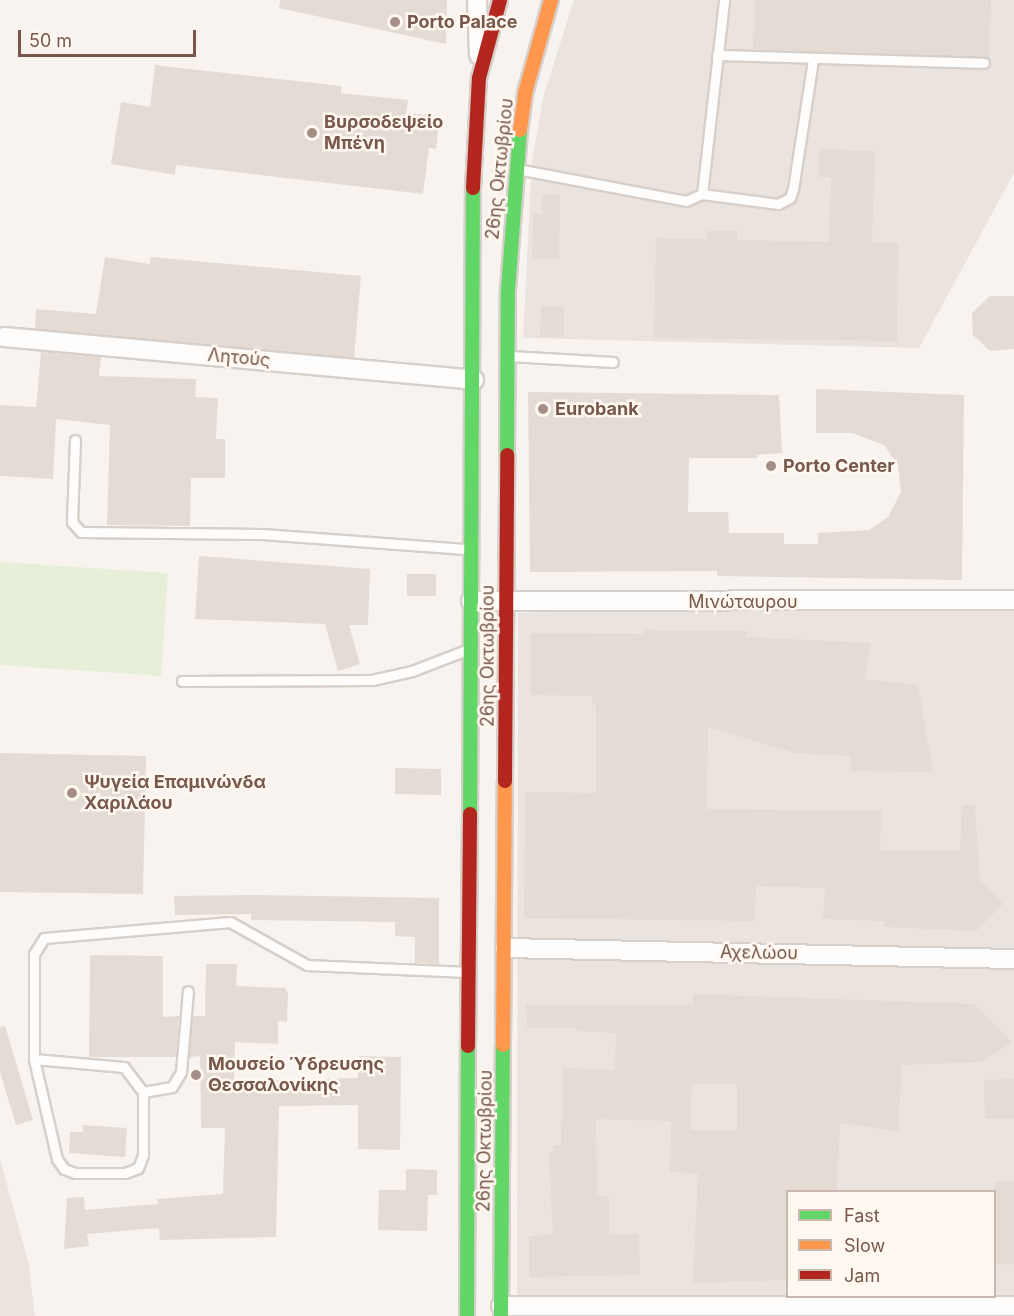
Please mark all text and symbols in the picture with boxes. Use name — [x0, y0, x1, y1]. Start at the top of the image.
place label: Porto Palace — [407, 11, 517, 33]
marker: Porto Palace — [388, 15, 402, 29]
scale bar — [21, 18, 200, 56]
text: 50 m — [29, 30, 72, 51]
street label: 26ης Οκτωβρίου — [482, 97, 518, 241]
place label: Βυρσοδεψείο Μπένη — [324, 112, 443, 154]
marker: Βυρσοδεψείο Μπένη — [305, 126, 319, 140]
street label: Λητούς — [207, 345, 271, 371]
place label: Eurobank — [555, 398, 639, 420]
marker: Eurobank — [536, 402, 550, 416]
place label: Porto Center — [783, 455, 895, 477]
marker: Porto Center — [764, 459, 778, 473]
street label: 26ης Οκτωβρίου — [477, 585, 499, 727]
street label: Μινώταυρου — [688, 591, 798, 613]
place label: Ψυγεία Επαμινώνδα Χαριλάου — [84, 772, 266, 814]
marker: Ψυγεία Επαμινώνδα Χαριλάου — [65, 786, 79, 800]
street label: Αχελώου — [720, 942, 798, 964]
place label: Μουσείο Ύδρευσης Θεσσαλονίκης — [208, 1054, 384, 1096]
marker: Μουσείο Ύδρευσης Θεσσαλονίκης — [189, 1068, 203, 1082]
street label: 26ης Οκτωβρίου — [473, 1070, 497, 1212]
legend — [786, 1190, 996, 1298]
text: Fast — [844, 1205, 880, 1226]
text: Slow — [844, 1235, 885, 1256]
text: Jam — [844, 1265, 880, 1286]

